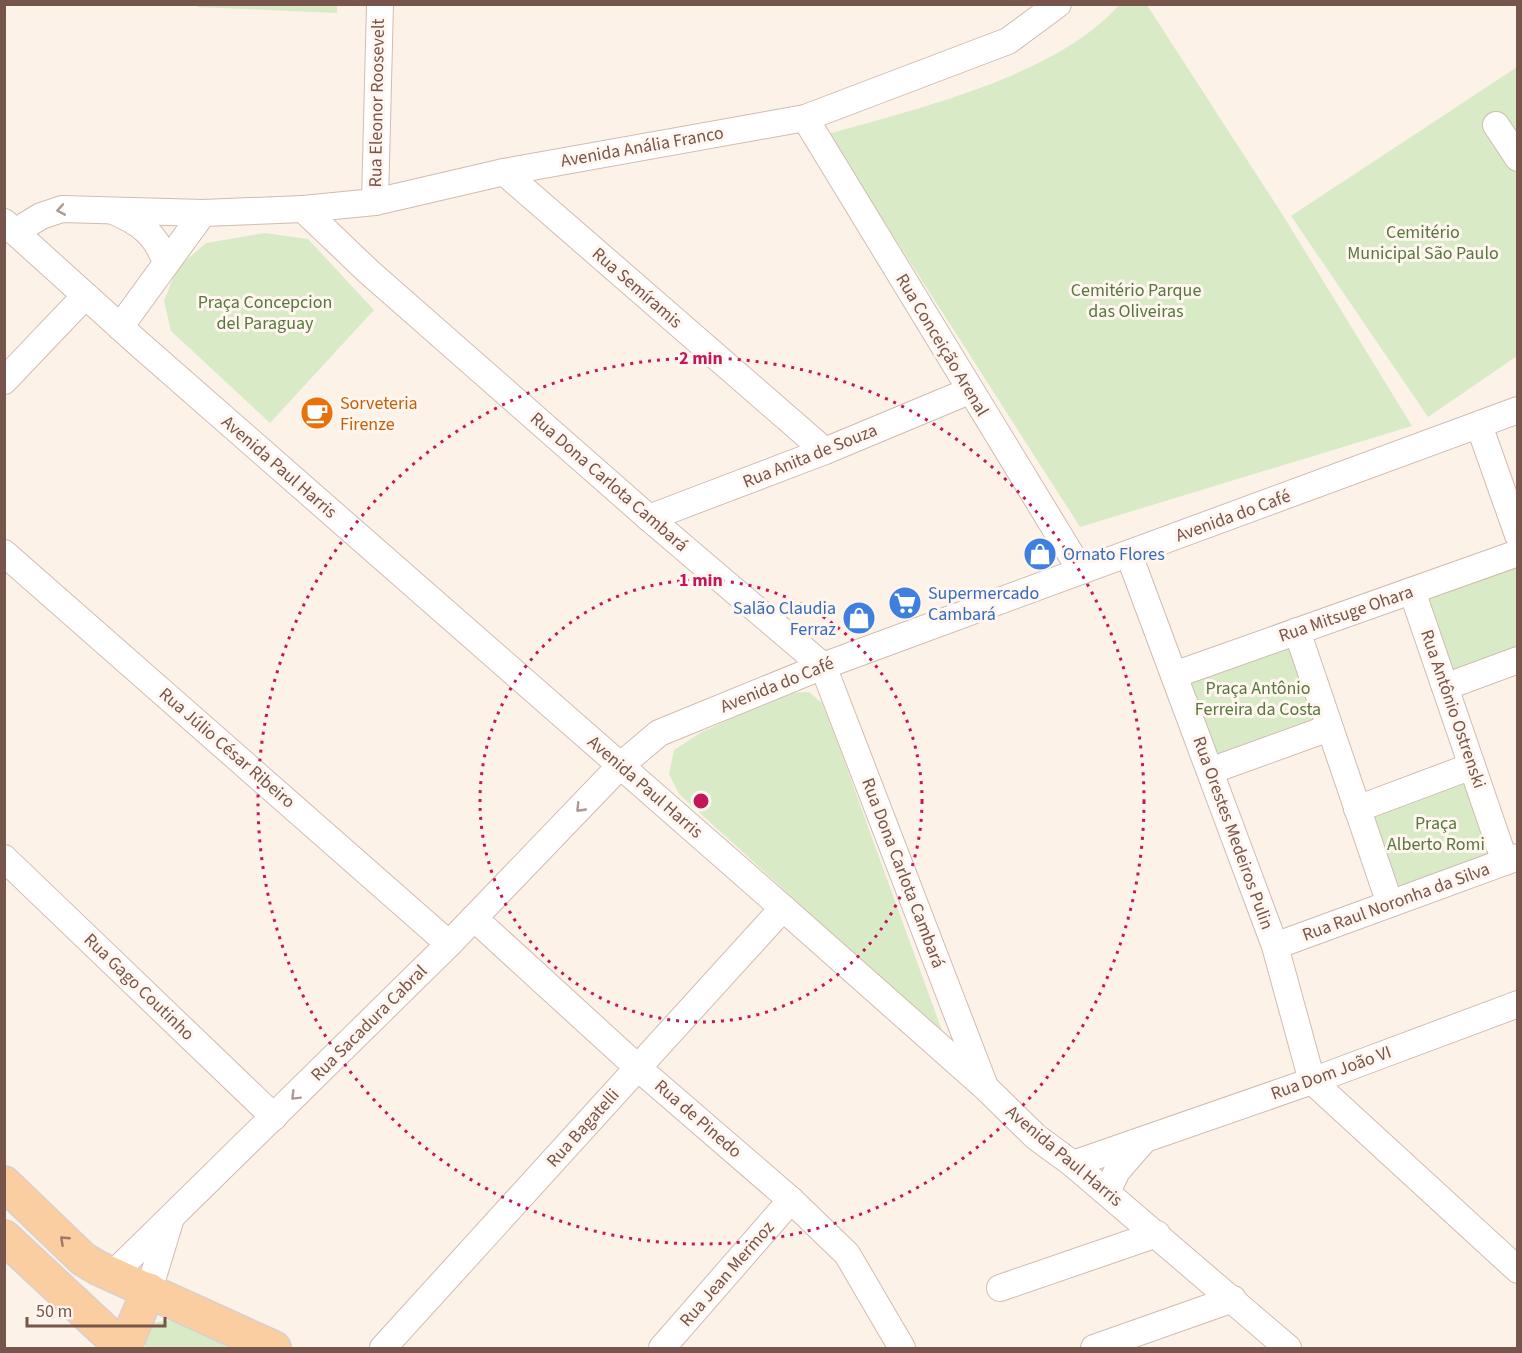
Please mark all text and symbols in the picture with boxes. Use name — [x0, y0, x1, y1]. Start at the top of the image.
street label: Rua Eleonor Roosevelt — [363, 18, 391, 188]
street label: Avenida Anália Franco — [559, 120, 725, 174]
one-way arrow — [57, 204, 66, 216]
park label: Cemitério Municipal São Paulo — [1347, 220, 1499, 266]
street label: Rua Semíramis — [586, 242, 688, 334]
street label: Rua Conceição Arenal — [889, 269, 995, 421]
park label: Cemitério Parque das Oliveiras — [1071, 278, 1201, 324]
park label: Praça Concepcion del Paraguay — [198, 290, 332, 336]
text: 2 min — [679, 346, 723, 371]
place label: Sorveteria Firenze — [340, 391, 418, 437]
cafe icon: Sorveteria Firenze — [299, 395, 335, 431]
street label: Rua Dona Carlota Cambará — [525, 406, 693, 558]
street label: Avenida Paul Harris — [216, 410, 342, 524]
street label: Rua Anita de Souza — [739, 418, 881, 494]
street label: Avenida do Café — [1172, 484, 1294, 548]
shop icon: Ornato Flores — [1022, 536, 1058, 572]
place label: Ornato Flores — [1063, 542, 1165, 567]
text: 1 min — [679, 568, 723, 593]
street label: Rua Mitsuge Ohara — [1275, 579, 1417, 649]
place label: Supermercado Cambará — [928, 581, 1039, 627]
supermarket icon: Supermercado Cambará — [887, 585, 923, 621]
place label: Salão Claudia Ferraz — [733, 596, 836, 642]
shop icon: Salão Claudia Ferraz — [841, 600, 877, 636]
street label: Rua Antônio Ostrenski — [1414, 626, 1492, 792]
street label: Avenida do Café — [716, 651, 838, 719]
park label: Praça Antônio Ferreira da Costa — [1195, 676, 1321, 722]
street label: Rua Júlio César Ribeiro — [154, 682, 300, 814]
street label: Avenida Paul Harris — [582, 730, 708, 844]
street label: Rua Orestes Medeiros Pulin — [1186, 733, 1280, 933]
street label: Rua Dona Carlota Cambará — [855, 774, 951, 972]
centre of rings — [691, 791, 711, 811]
one-way arrow — [576, 801, 587, 812]
park label: Praça Alberto Romi — [1387, 811, 1485, 857]
street label: Rua Raul Noronha da Silva — [1299, 856, 1493, 948]
street label: Rua Gago Coutinho — [78, 928, 200, 1046]
street label: Rua Sacadura Cabral — [305, 959, 433, 1087]
street label: Rua Dom João VI — [1267, 1040, 1395, 1106]
street label: Rua de Pinedo — [649, 1074, 747, 1164]
street label: Rua Bagatelli — [541, 1083, 625, 1173]
one-way arrow — [292, 1089, 303, 1100]
street label: Avenida Paul Harris — [1000, 1100, 1128, 1212]
street label: Rua Jean Mermoz — [674, 1215, 780, 1332]
one-way arrow — [60, 1236, 70, 1247]
scale bar — [27, 1290, 165, 1328]
text: 50 m — [36, 1299, 72, 1324]

